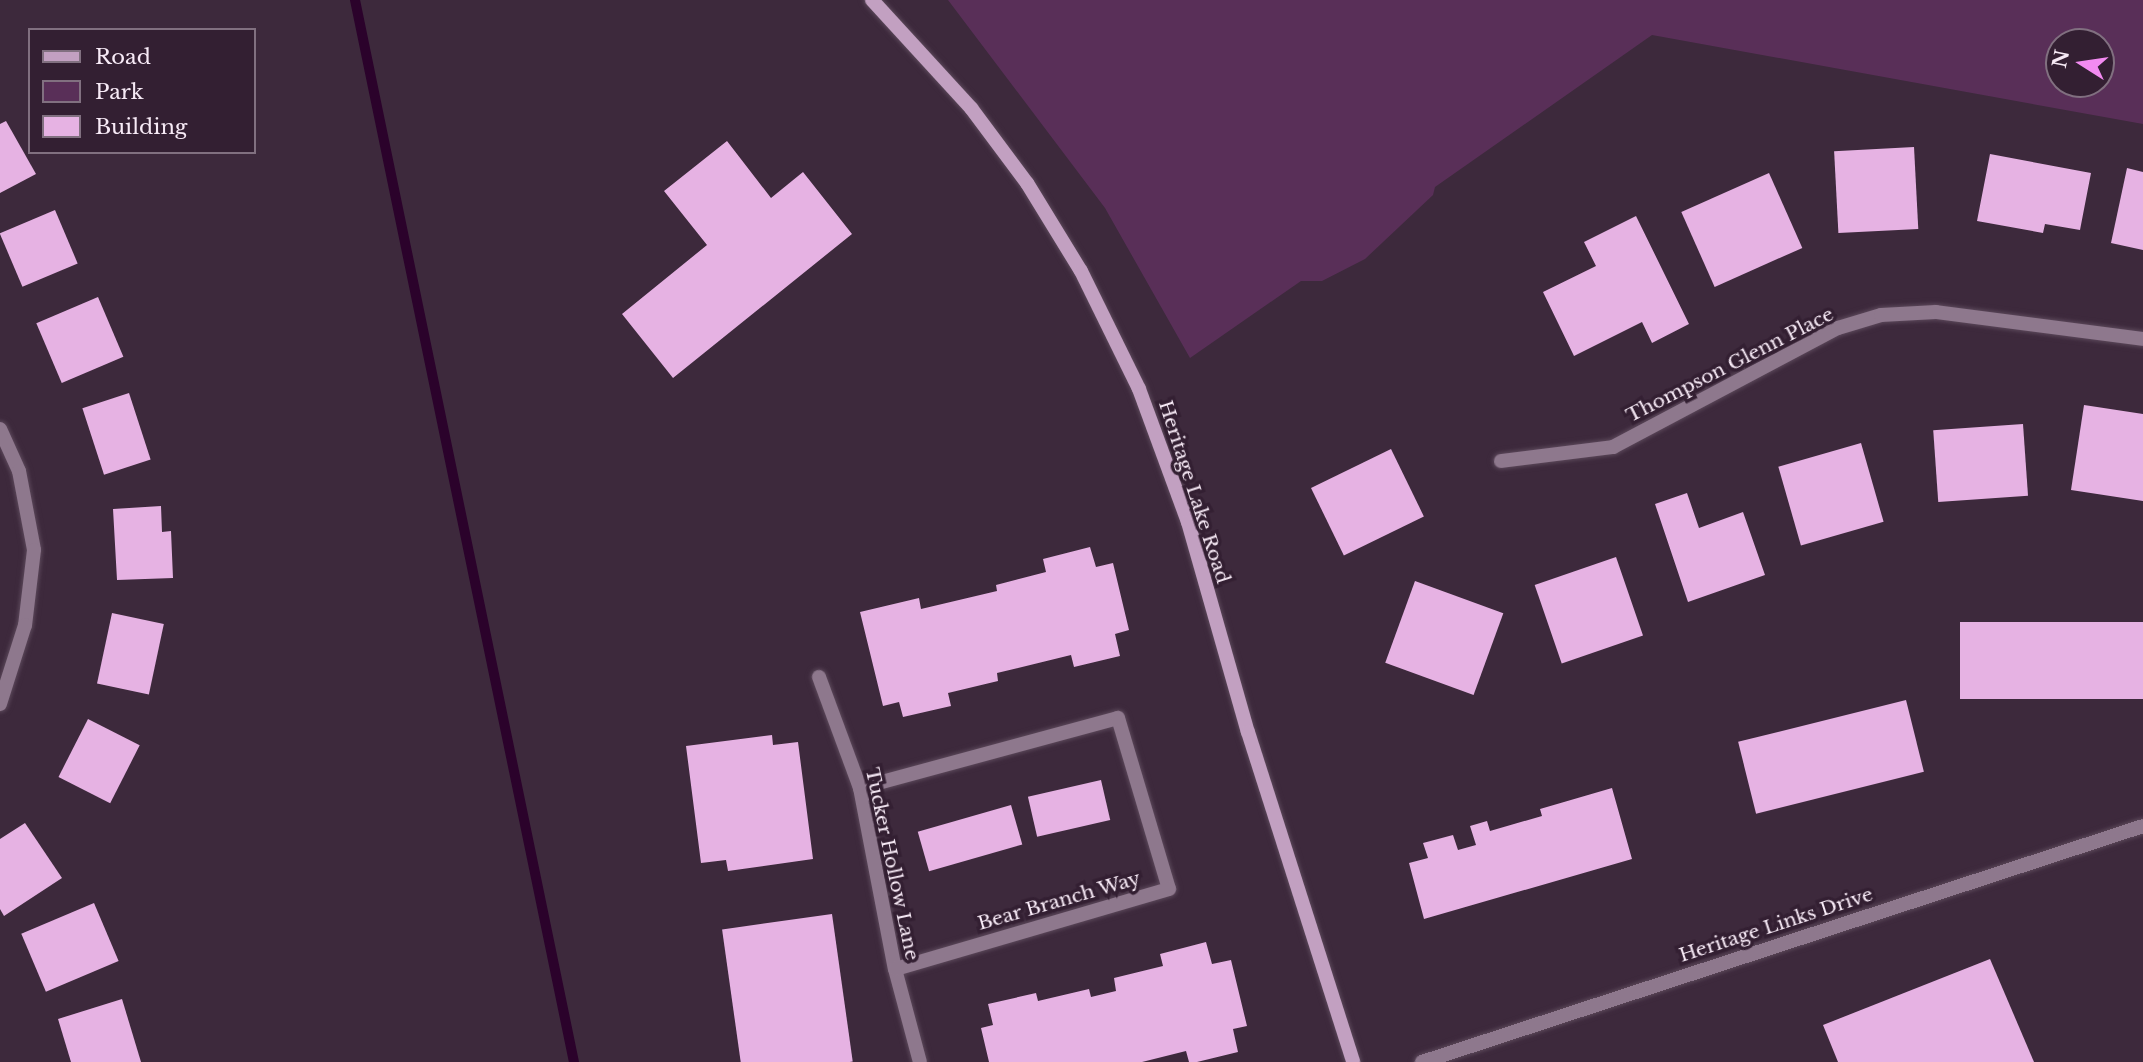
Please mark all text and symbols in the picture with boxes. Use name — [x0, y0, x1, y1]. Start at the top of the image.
legend — [28, 28, 256, 154]
north arrow — [2045, 28, 2115, 98]
text: Road — [95, 44, 151, 70]
text: N — [2048, 48, 2074, 70]
text: Park — [95, 79, 144, 105]
text: Building — [95, 114, 187, 140]
street label: Thompson Glenn Place — [1622, 303, 1838, 427]
street label: Heritage Lake Road — [1154, 398, 1234, 586]
street label: Tucker Hollow Lane — [860, 765, 924, 963]
street label: Bear Branch Way — [974, 867, 1144, 935]
street label: Heritage Links Drive — [1676, 883, 1876, 967]

